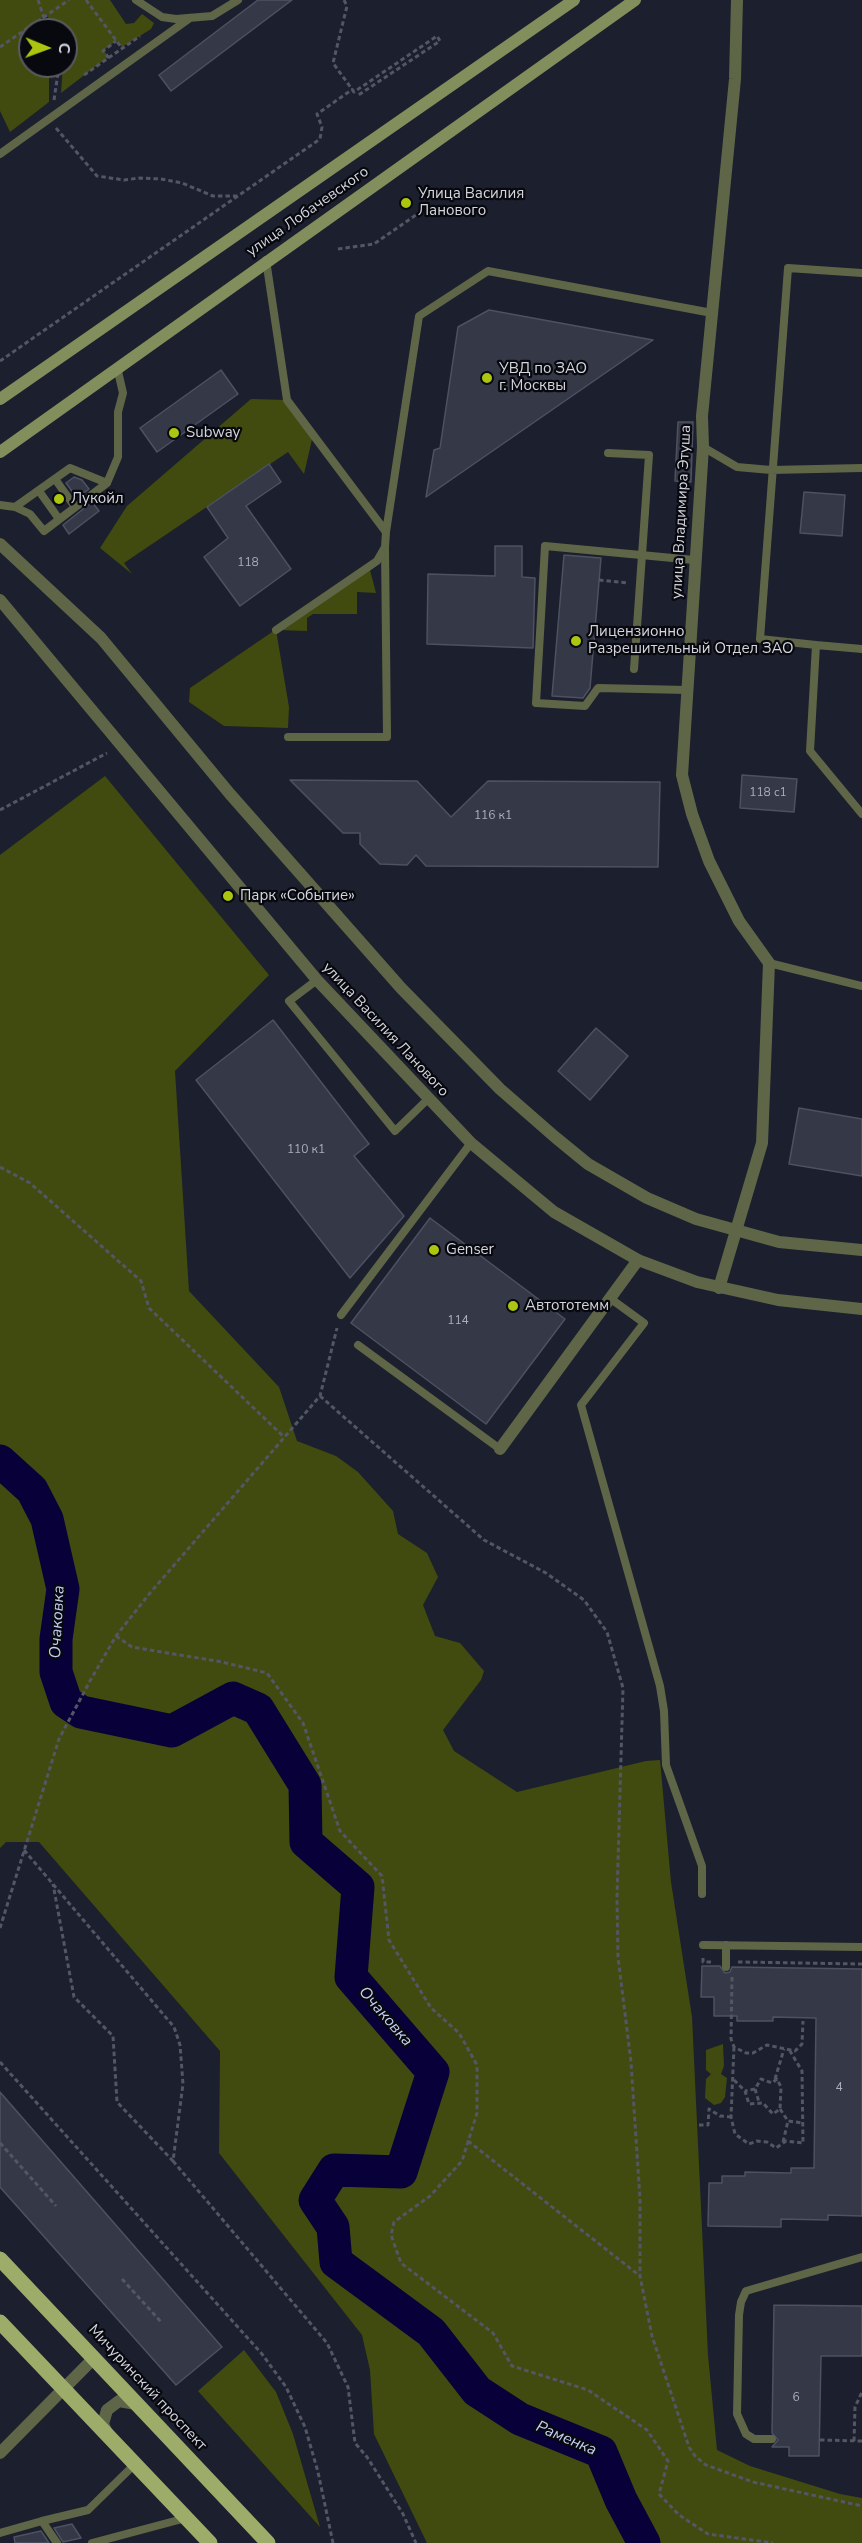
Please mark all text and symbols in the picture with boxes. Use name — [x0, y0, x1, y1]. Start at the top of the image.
north arrow — [18, 18, 78, 78]
text: С — [53, 43, 75, 54]
street label: улица Лобачевского — [243, 163, 373, 261]
place label: Улица Василия Ланового — [418, 185, 524, 220]
marker: Улица Василия Ланового — [399, 196, 413, 210]
place label: УВД по ЗАО г. Москвы — [499, 360, 587, 395]
marker: УВД по ЗАО г. Москвы — [480, 371, 494, 385]
place label: Subway — [186, 424, 240, 442]
street label: улица Владимира Этуша — [668, 424, 696, 600]
marker: Subway — [167, 426, 181, 440]
place label: Лукойл — [71, 490, 124, 508]
marker: Лукойл — [52, 492, 66, 506]
house number: 118 — [237, 556, 259, 570]
place label: Лицензионно Разрешительный Отдел ЗАО — [588, 623, 794, 658]
marker: Лицензионно Разрешительный Отдел ЗАО — [569, 634, 583, 648]
house number: 118 с1 — [749, 786, 787, 800]
house number: 116 к1 — [474, 809, 512, 823]
place label: Парк «Событие» — [240, 887, 355, 905]
marker: Парк «Событие» — [221, 889, 235, 903]
street label: улица Василия Ланового — [318, 959, 452, 1101]
house number: 110 к1 — [287, 1143, 325, 1157]
place label: Genser — [446, 1241, 494, 1259]
marker: Genser — [427, 1243, 441, 1257]
place label: Автототемм — [525, 1297, 609, 1315]
marker: Автототемм — [506, 1299, 520, 1313]
house number: 114 — [447, 1314, 469, 1328]
water label: Очаковка — [47, 1585, 69, 1659]
water label: Очаковка — [354, 1983, 416, 2051]
house number: 4 — [835, 2081, 843, 2095]
street label: Мичуринский проспект — [84, 2321, 210, 2455]
house number: 6 — [792, 2391, 800, 2405]
water label: Раменка — [533, 2418, 599, 2460]

